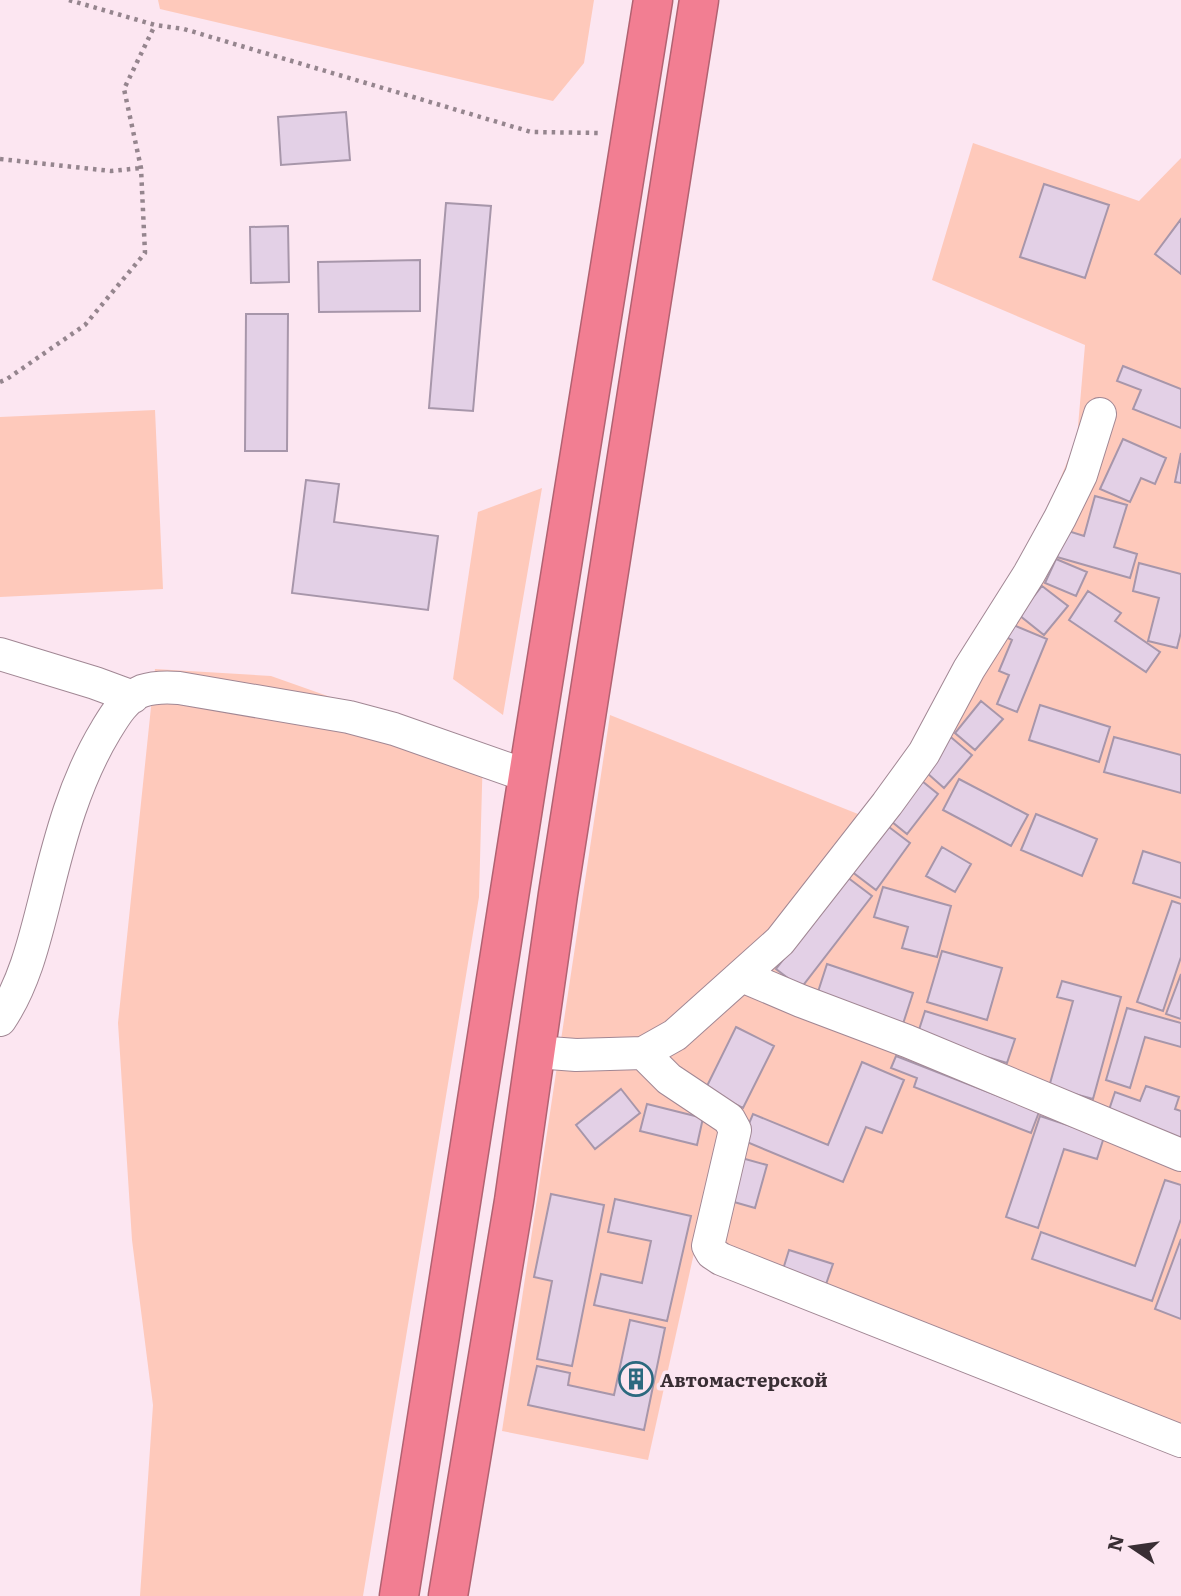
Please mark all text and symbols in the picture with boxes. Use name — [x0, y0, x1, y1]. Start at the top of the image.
building icon: Автомастерской — [617, 1360, 655, 1398]
place label: Автомастерской — [660, 1365, 828, 1393]
north arrow — [1097, 1512, 1167, 1582]
text: N — [1099, 1532, 1130, 1554]

